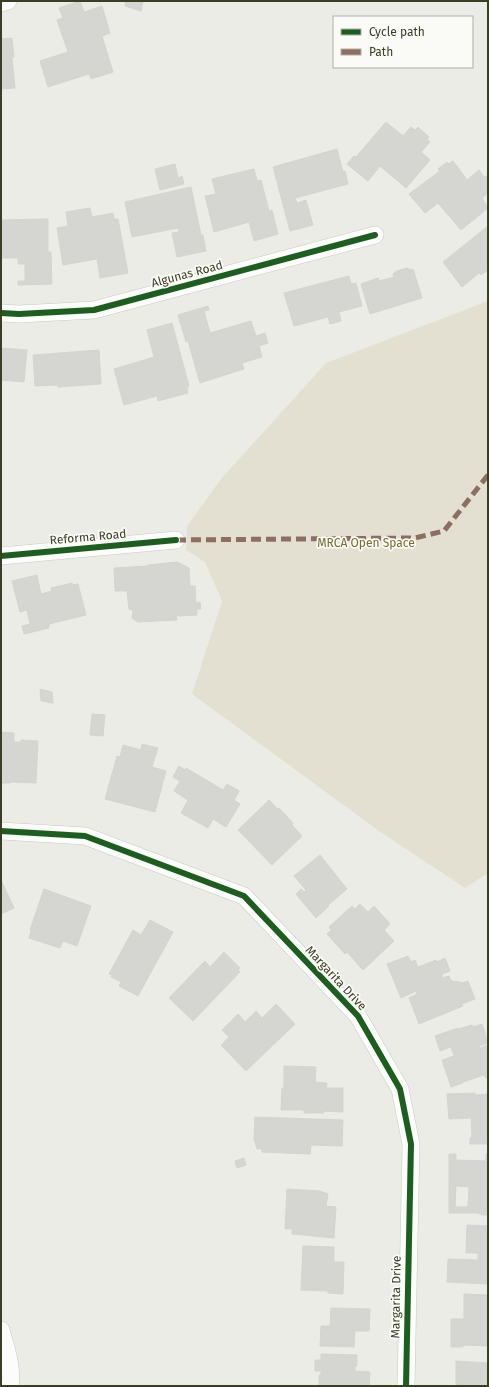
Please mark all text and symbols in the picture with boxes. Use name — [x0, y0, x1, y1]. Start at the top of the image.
legend — [333, 16, 473, 68]
text: Cycle path — [369, 25, 425, 39]
text: Path — [369, 45, 393, 59]
street label: Algunas Road — [150, 258, 224, 290]
street label: Reforma Road — [49, 527, 127, 547]
park label: MRCA Open Space — [317, 536, 415, 550]
street label: Margarita Drive — [303, 943, 369, 1013]
street label: Margarita Drive — [388, 1255, 404, 1339]

